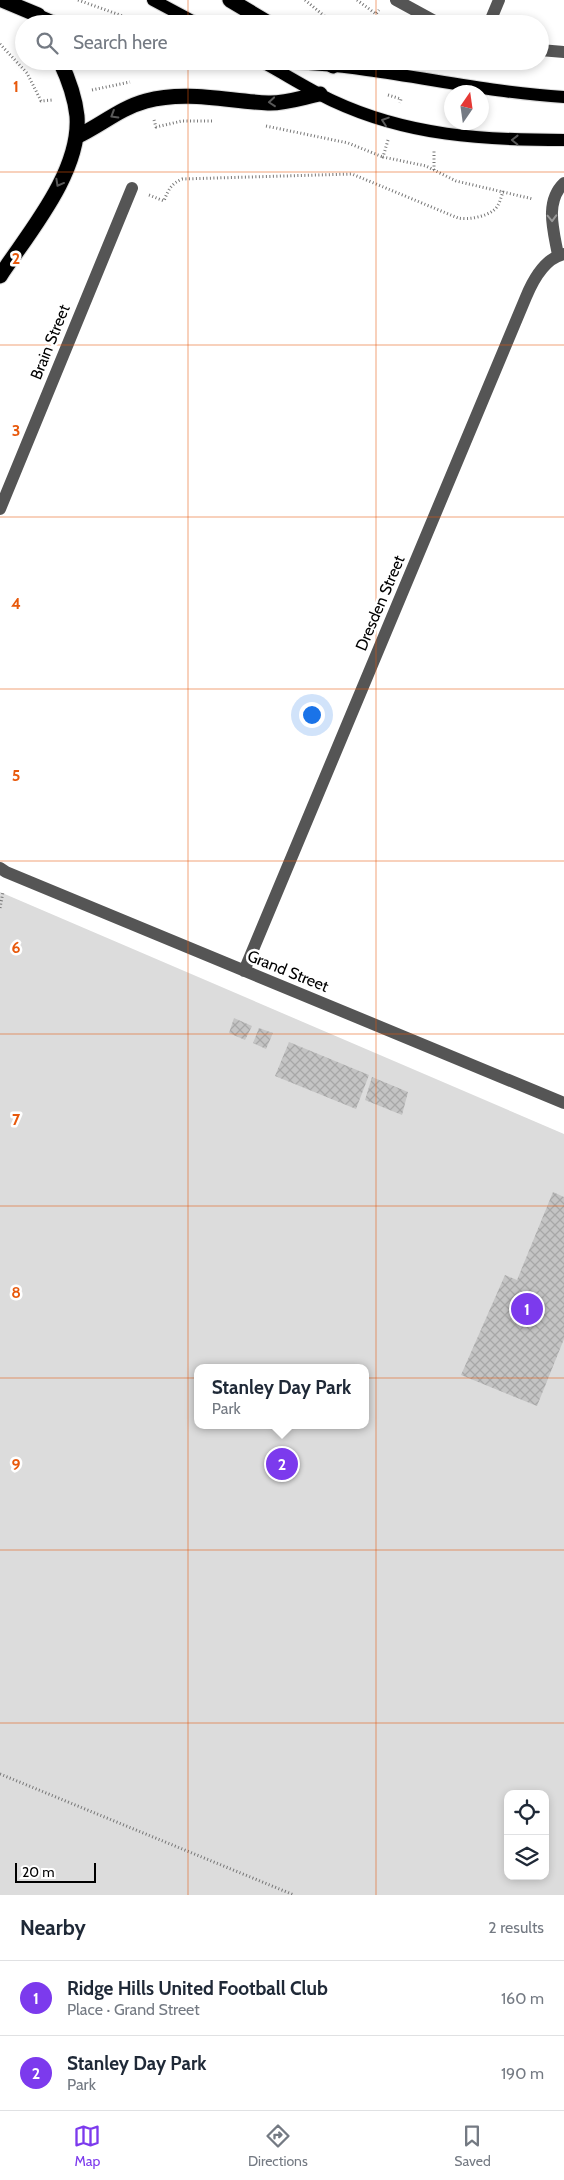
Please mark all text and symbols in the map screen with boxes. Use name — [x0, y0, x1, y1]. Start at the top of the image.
search box — [15, 15, 549, 70]
icon: search — [33, 29, 61, 57]
text: Search here — [73, 31, 167, 54]
text: 1 — [13, 77, 19, 96]
north arrow — [444, 85, 489, 130]
one-way arrow — [268, 96, 276, 107]
one-way arrow — [110, 108, 119, 118]
one-way arrow — [381, 116, 389, 126]
one-way arrow — [511, 135, 519, 145]
one-way arrow — [56, 177, 66, 186]
one-way arrow — [547, 214, 558, 222]
text: 2 — [12, 249, 20, 268]
street label: Brain Street — [26, 301, 74, 382]
text: 3 — [12, 421, 20, 440]
street label: Dresden Street — [351, 552, 409, 654]
text: 4 — [11, 594, 21, 613]
your location — [299, 702, 325, 728]
text: 5 — [12, 766, 20, 785]
text: 6 — [12, 938, 21, 957]
street label: Grand Street — [245, 946, 332, 996]
text: 7 — [12, 1110, 21, 1129]
text: 8 — [11, 1283, 21, 1302]
pin: 1 — [511, 1290, 543, 1328]
popup — [194, 1364, 369, 1429]
text: Stanley Day Park — [212, 1376, 351, 1399]
text: Park — [212, 1399, 241, 1418]
pin: 2 — [266, 1445, 298, 1483]
text: 9 — [12, 1455, 21, 1474]
map controls — [504, 1790, 549, 1880]
button: locate — [504, 1790, 549, 1835]
button: layers — [504, 1835, 549, 1880]
scale bar — [15, 1860, 96, 1883]
text: 20 m — [22, 1863, 55, 1881]
text: Nearby — [20, 1915, 86, 1940]
text: 2 results — [488, 1918, 544, 1937]
text: Ridge Hills United Football Club — [67, 1977, 328, 2000]
text: 1 — [33, 1989, 39, 2008]
text: 160 m — [501, 1989, 544, 2008]
text: Place · Grand Street — [67, 2000, 200, 2019]
text: Stanley Day Park — [67, 2052, 206, 2075]
text: 2 — [32, 2064, 40, 2083]
text: 190 m — [501, 2064, 544, 2083]
text: Park — [67, 2075, 96, 2094]
tab: Map — [73, 2122, 101, 2170]
tab: Directions — [248, 2122, 308, 2170]
tab: Saved — [454, 2122, 491, 2170]

